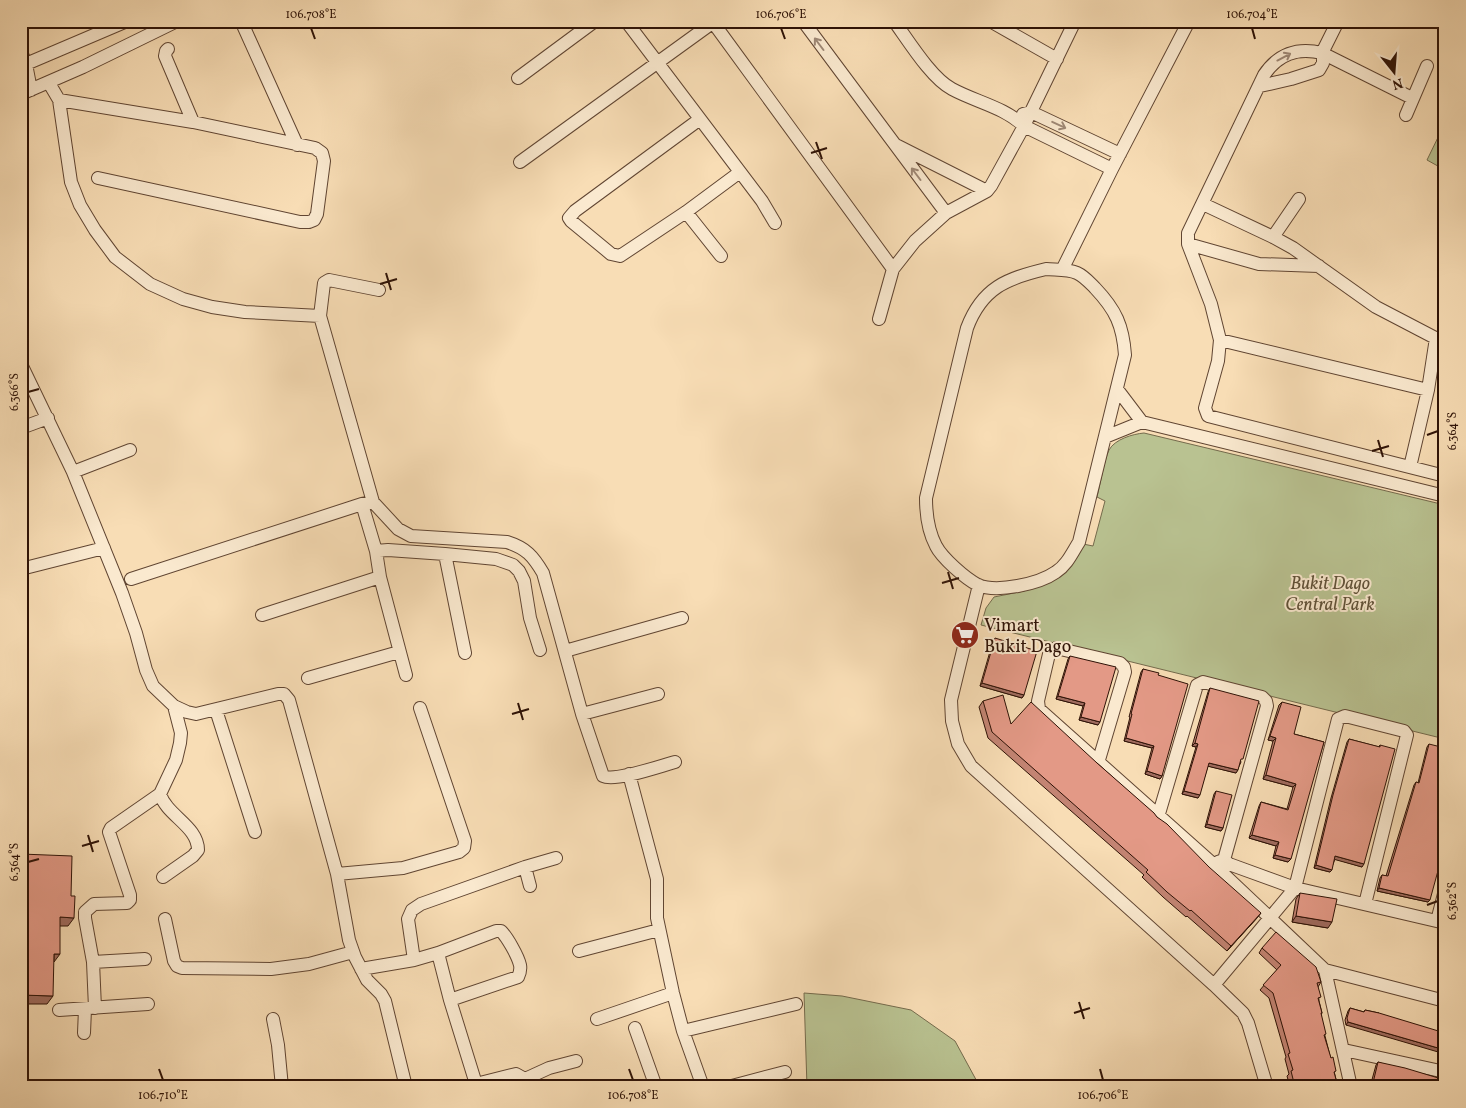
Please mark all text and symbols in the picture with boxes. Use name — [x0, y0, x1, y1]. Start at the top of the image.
text: 106.708°E — [285, 7, 337, 23]
text: 106.706°E — [755, 7, 807, 23]
text: 106.704°E — [1226, 7, 1278, 23]
one-way arrow — [814, 38, 825, 51]
north arrow — [1368, 48, 1418, 98]
one-way arrow — [1276, 52, 1291, 61]
text: N — [1390, 72, 1405, 94]
one-way arrow — [1051, 121, 1066, 130]
one-way arrow — [911, 168, 922, 181]
text: 6.366°S — [7, 373, 23, 411]
text: 6.364°S — [1445, 412, 1461, 450]
park label: Bukit Dago Central Park — [1285, 572, 1375, 618]
place label: Vimart Bukit Dago — [984, 614, 1071, 660]
supermarket icon: Vimart Bukit Dago — [950, 620, 980, 650]
text: 6.364°S — [7, 843, 23, 881]
text: 6.362°S — [1445, 882, 1461, 920]
text: 106.710°E — [138, 1088, 188, 1104]
text: 106.708°E — [607, 1088, 659, 1104]
text: 106.706°E — [1077, 1088, 1129, 1104]

